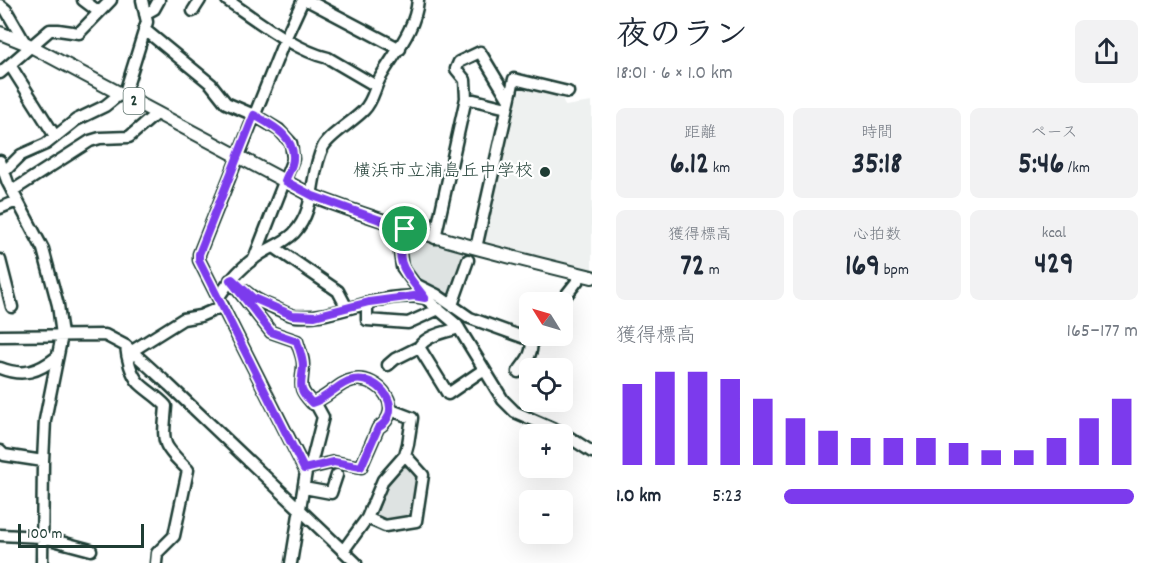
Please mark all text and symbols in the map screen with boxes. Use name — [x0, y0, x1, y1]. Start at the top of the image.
text: 夜のラン — [616, 14, 748, 61]
button: share — [1075, 20, 1138, 83]
text: 18:01 · 6 × 1.0 km — [616, 60, 733, 88]
road number: 2 — [124, 88, 144, 114]
text: 距離 — [684, 122, 716, 145]
text: 時間 — [861, 122, 893, 145]
text: ペース — [1030, 122, 1078, 145]
text: 6.12 — [670, 145, 709, 188]
text: 35:18 — [852, 145, 902, 188]
text: 5:46 — [1018, 145, 1064, 188]
text: km — [709, 157, 730, 180]
text: /km — [1064, 157, 1090, 180]
place label: 横浜市立浦島丘中学校 — [353, 160, 533, 185]
marker: 横浜市立浦島丘中学校 — [538, 165, 552, 179]
pin — [379, 203, 430, 254]
icon: arrive — [388, 212, 421, 245]
text: kcal — [1042, 222, 1066, 245]
text: 獲得標高 — [668, 224, 732, 247]
text: 心拍数 — [853, 224, 901, 247]
text: 429 — [1034, 245, 1074, 288]
text: 72 — [680, 247, 705, 290]
text: 169 — [845, 247, 880, 290]
text: m — [705, 259, 720, 282]
text: bpm — [880, 259, 909, 282]
north arrow — [519, 292, 573, 346]
map controls — [519, 292, 573, 544]
text: 165–177 m — [1067, 318, 1138, 346]
text: 獲得標高 — [616, 323, 696, 351]
button: locate — [519, 358, 573, 412]
button: + — [519, 424, 573, 478]
text: 1.0 km — [616, 483, 661, 511]
text: 5:23 — [712, 483, 742, 511]
button: − — [519, 490, 573, 544]
scale bar — [18, 521, 144, 548]
text: 100 m — [27, 523, 63, 546]

